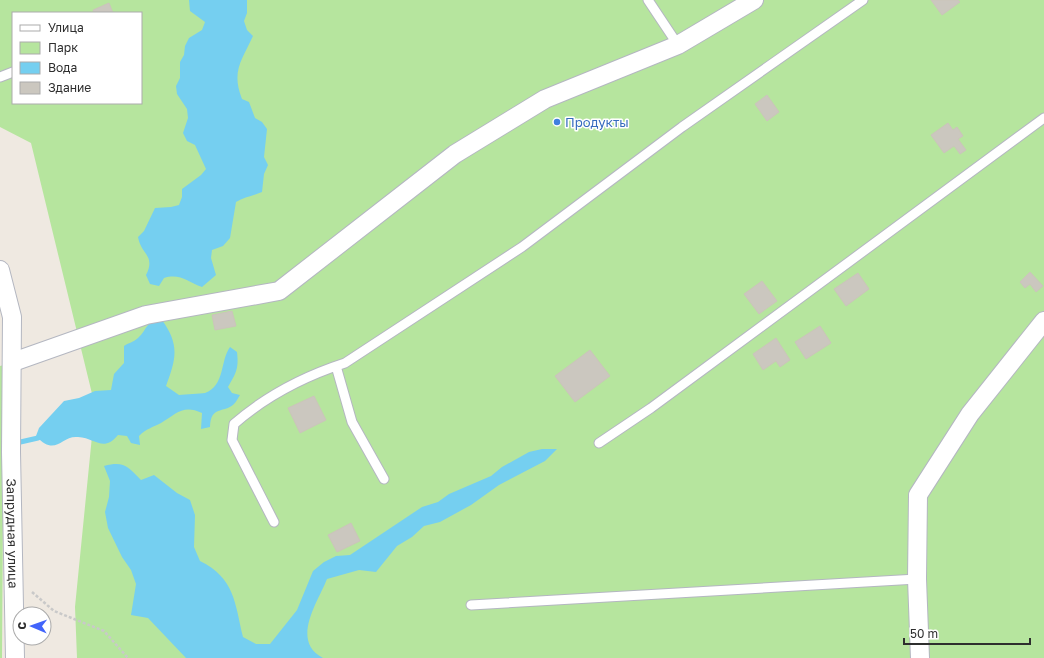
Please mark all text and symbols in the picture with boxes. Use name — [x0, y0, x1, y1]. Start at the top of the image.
legend — [12, 12, 142, 104]
text: Улица — [48, 20, 84, 35]
text: Парк — [48, 40, 78, 55]
text: Вода — [48, 60, 77, 75]
text: Здание — [48, 80, 91, 95]
place label: Продукты — [565, 114, 629, 130]
marker: Продукты — [552, 117, 562, 127]
street label: Запрудная улица — [4, 478, 22, 589]
north arrow — [12, 606, 52, 646]
scale bar — [904, 620, 1030, 646]
text: С — [15, 621, 28, 630]
text: 50 m — [910, 626, 938, 641]

